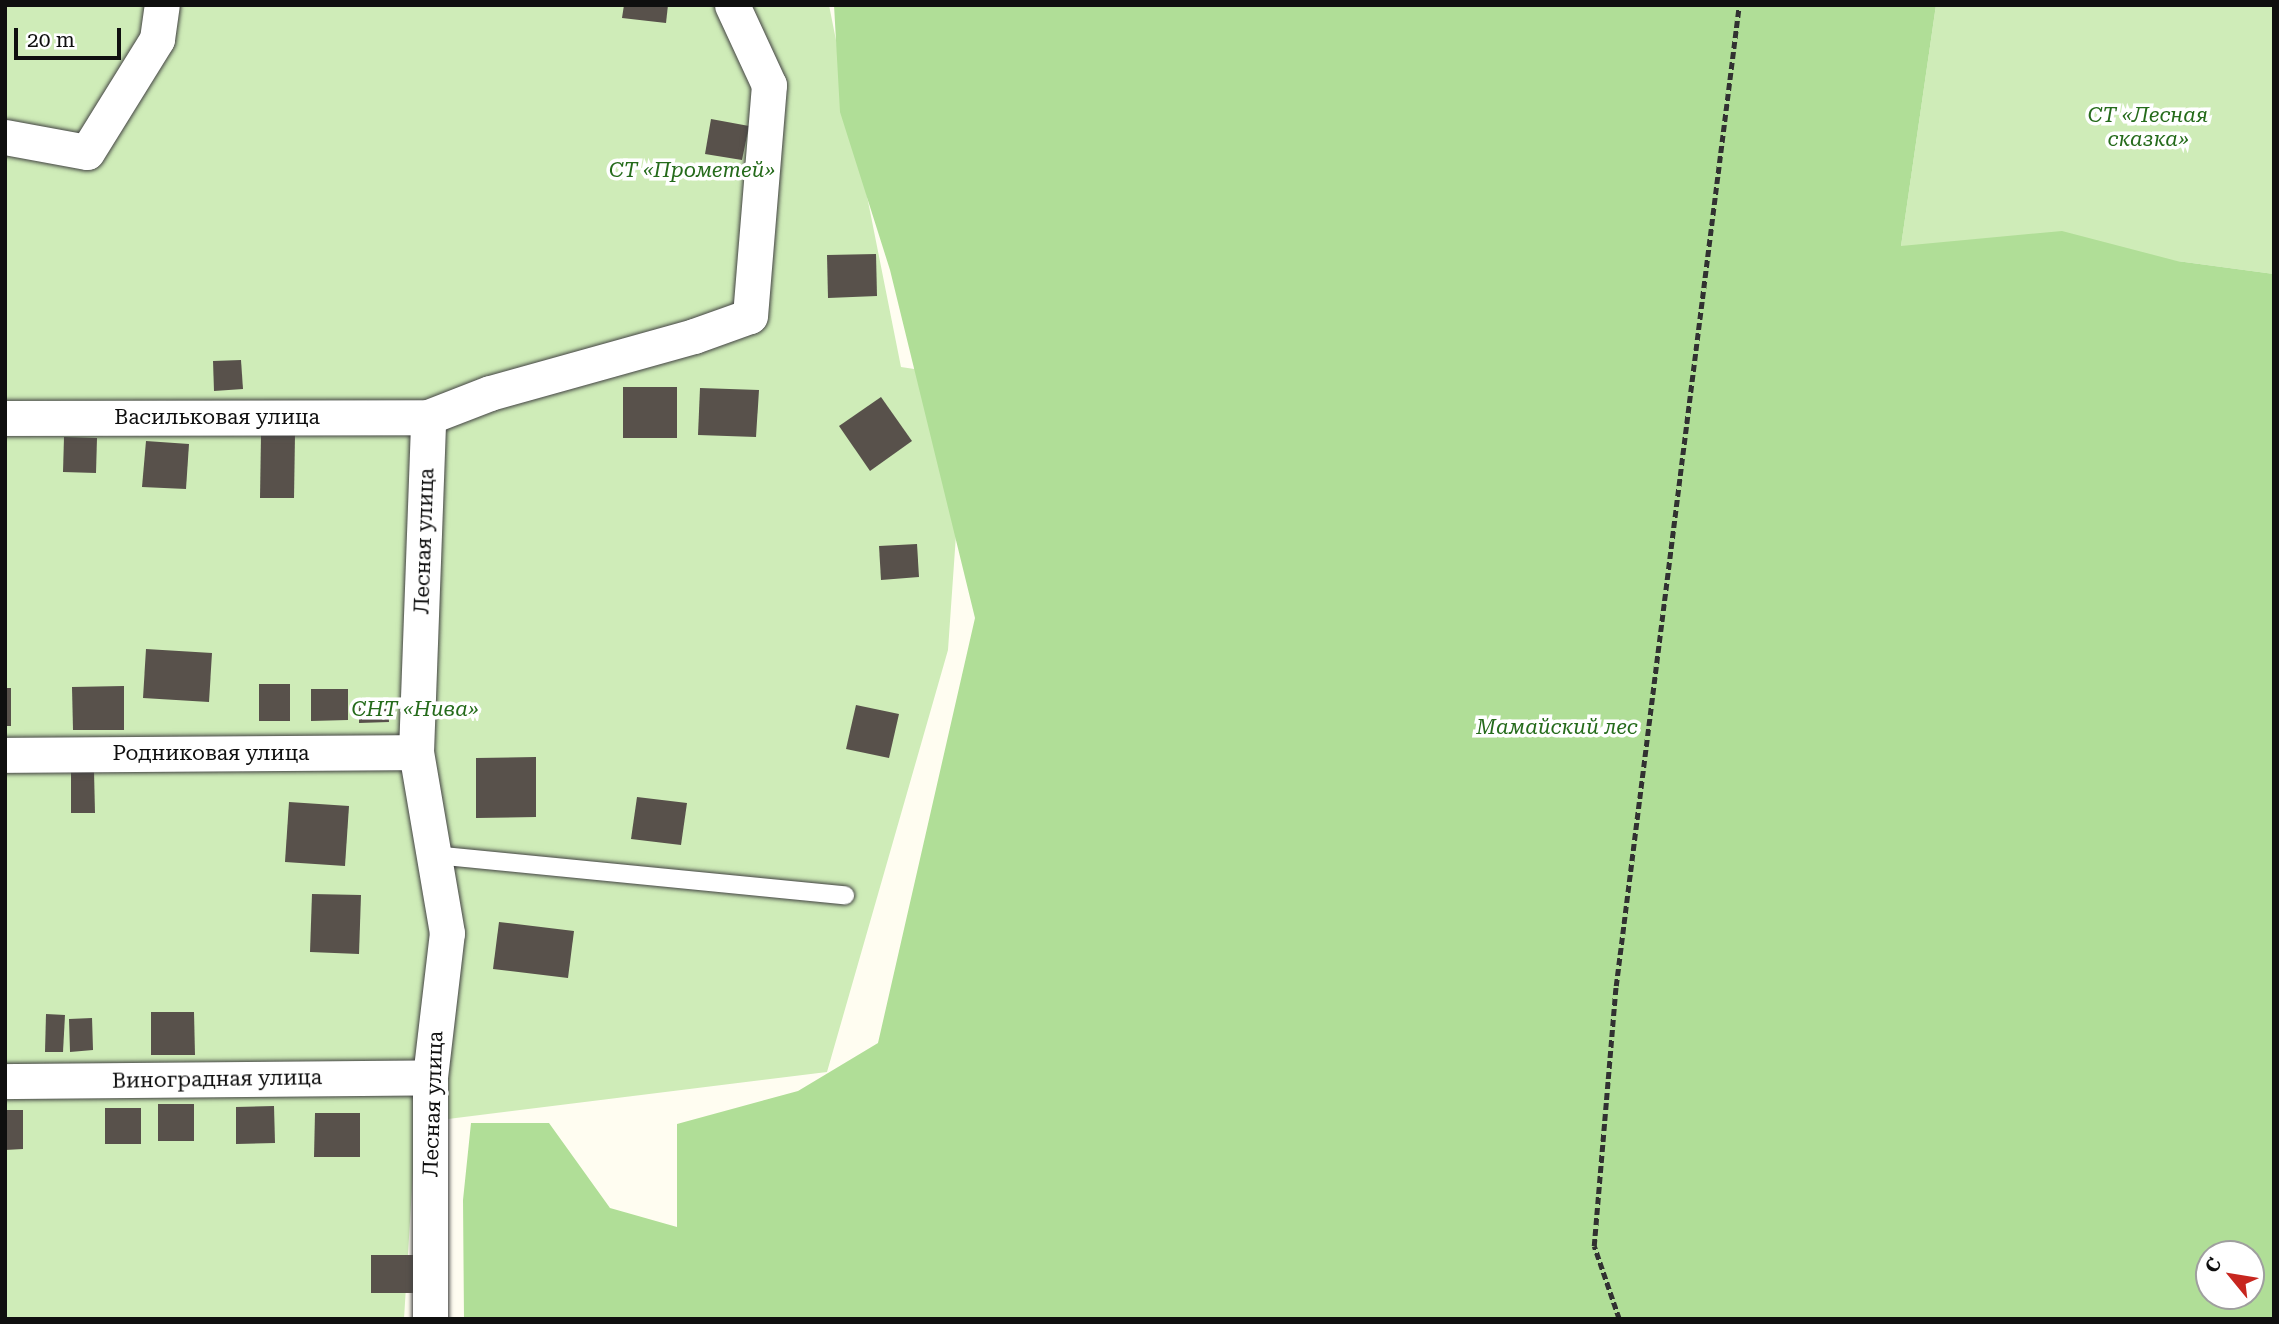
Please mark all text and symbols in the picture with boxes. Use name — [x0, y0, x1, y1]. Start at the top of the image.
scale bar — [18, 14, 124, 58]
text: 20 m — [27, 28, 75, 52]
park label: СТ «Лесная сказка» — [2088, 102, 2208, 152]
park label: СТ «Прометей» — [609, 157, 775, 183]
street label: Васильковая улица — [114, 404, 320, 430]
street label: Лесная улица — [409, 468, 439, 614]
park label: СНТ «Нива» — [351, 696, 479, 722]
park label: Мамайский лес — [1476, 714, 1638, 740]
street label: Родниковая улица — [112, 740, 310, 766]
street label: Лесная улица — [418, 1031, 448, 1177]
street label: Виноградная улица — [112, 1065, 322, 1093]
north arrow — [2195, 1240, 2265, 1310]
text: С — [2200, 1254, 2226, 1277]

